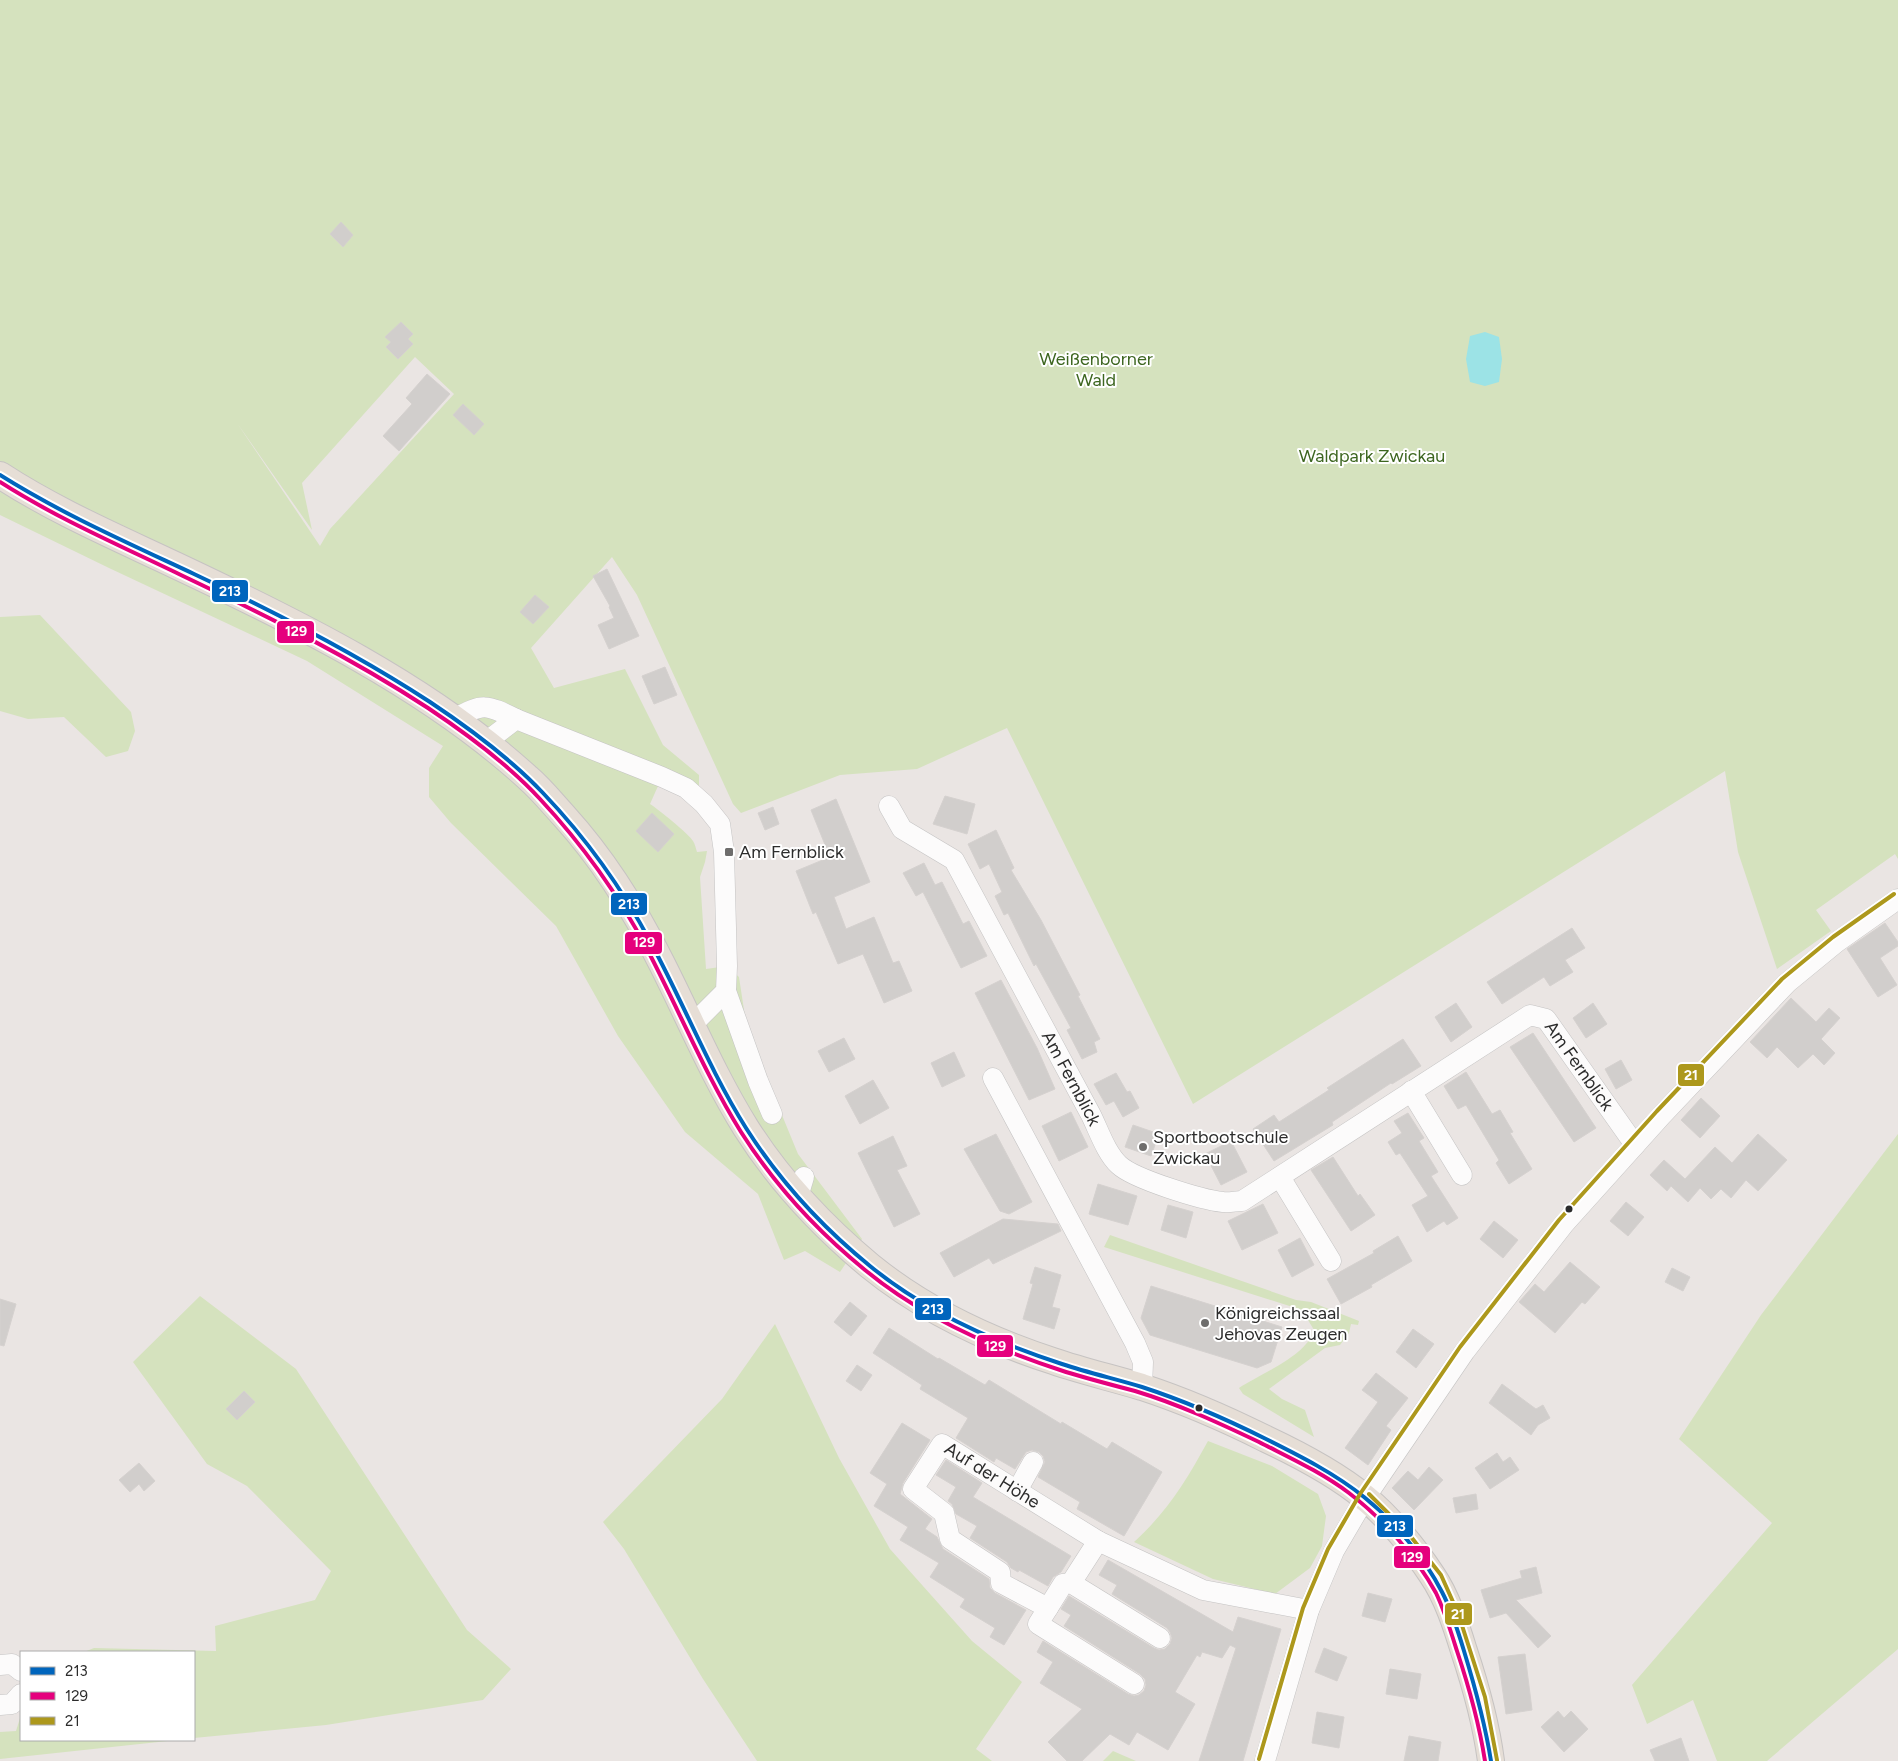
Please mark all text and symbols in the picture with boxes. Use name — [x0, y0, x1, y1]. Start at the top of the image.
park label: Weißenborner Wald — [1039, 348, 1153, 391]
park label: Waldpark Zwickau — [1299, 445, 1445, 467]
line badge: 213 — [211, 579, 249, 603]
text: 213 — [219, 583, 241, 600]
line badge: 129 — [276, 620, 315, 644]
text: 129 — [285, 623, 307, 640]
place label: Am Fernblick — [739, 841, 844, 863]
marker: Am Fernblick — [723, 846, 735, 858]
line badge: 213 — [610, 892, 648, 916]
text: 213 — [618, 896, 640, 913]
line badge: 129 — [624, 931, 663, 955]
text: 129 — [633, 934, 655, 951]
street label: Am Fernblick — [1540, 1017, 1618, 1115]
street label: Am Fernblick — [1037, 1027, 1106, 1130]
line badge: 21 — [1677, 1063, 1705, 1087]
text: 21 — [1684, 1067, 1698, 1084]
place label: Sportbootschule Zwickau — [1153, 1126, 1288, 1169]
marker: Sportbootschule Zwickau — [1137, 1141, 1149, 1153]
unlabelled marker — [1564, 1204, 1574, 1214]
line badge: 213 — [914, 1297, 952, 1321]
text: 213 — [922, 1301, 944, 1318]
place label: Königreichssaal Jehovas Zeugen — [1215, 1302, 1347, 1345]
marker: Königreichssaal Jehovas Zeugen — [1199, 1317, 1211, 1329]
line badge: 129 — [976, 1334, 1014, 1358]
text: 129 — [984, 1338, 1006, 1355]
unlabelled marker — [1194, 1403, 1204, 1413]
street label: Auf der Höhe — [941, 1437, 1044, 1513]
line badge: 213 — [1376, 1514, 1414, 1538]
text: 213 — [1384, 1518, 1406, 1535]
line badge: 129 — [1393, 1545, 1431, 1569]
text: 129 — [1401, 1549, 1423, 1566]
line badge: 21 — [1444, 1602, 1473, 1626]
text: 21 — [1451, 1606, 1465, 1623]
legend — [20, 1651, 195, 1741]
text: 213 — [65, 1662, 88, 1680]
text: 129 — [65, 1687, 88, 1705]
text: 21 — [65, 1712, 80, 1730]

